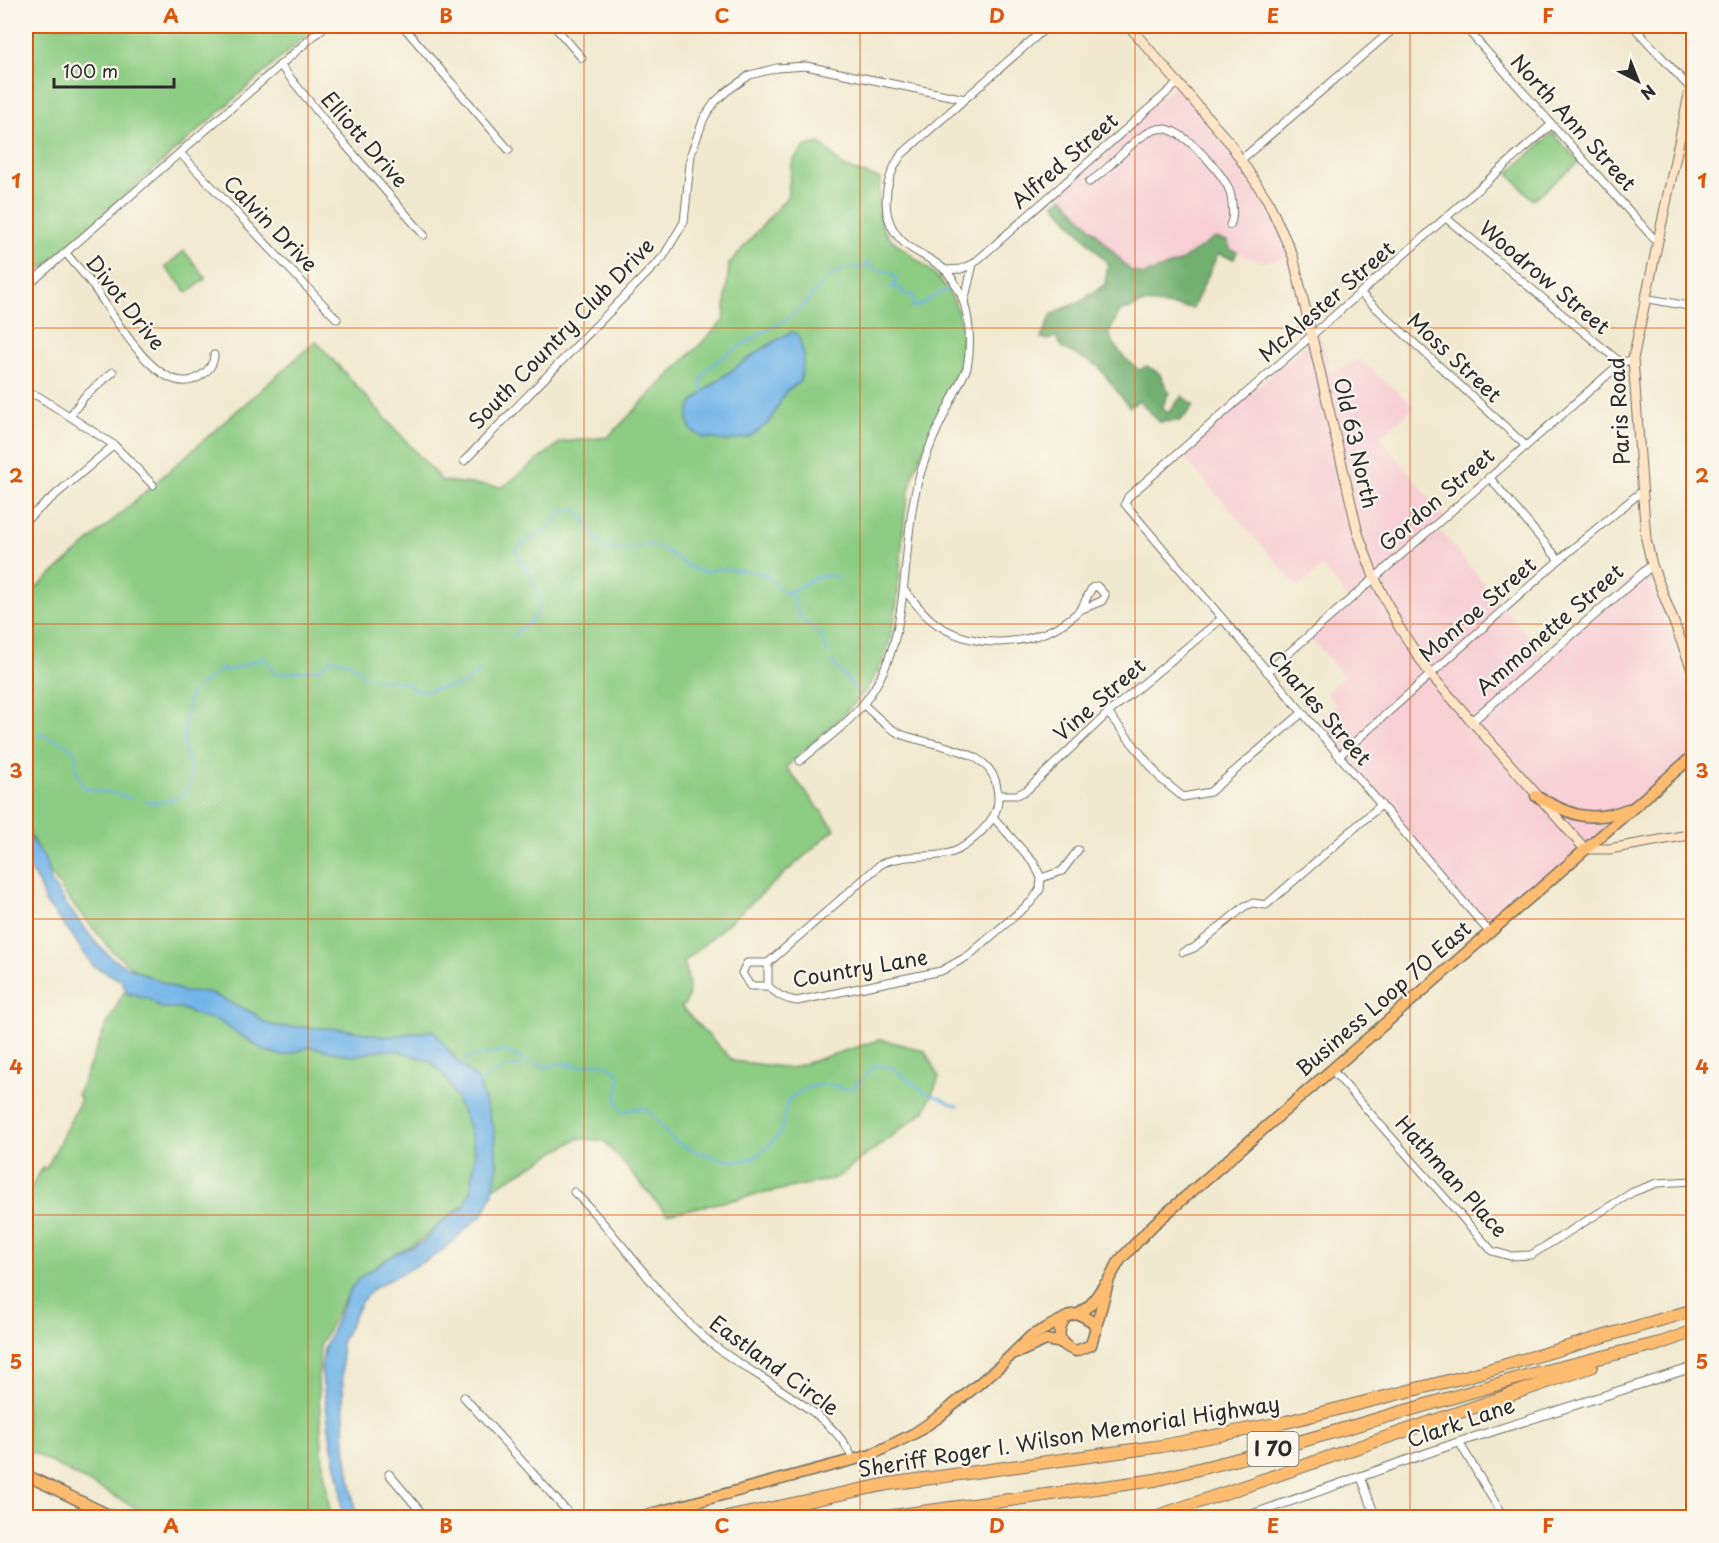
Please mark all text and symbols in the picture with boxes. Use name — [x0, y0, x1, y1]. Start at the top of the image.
text: A — [163, 0, 179, 30]
text: B — [439, 0, 453, 30]
text: C — [714, 0, 730, 30]
text: D — [989, 0, 1005, 30]
text: E — [1267, 0, 1279, 30]
text: F — [1542, 0, 1554, 30]
street label: North Ann Street — [1504, 46, 1645, 197]
scale bar — [54, 51, 174, 89]
north arrow — [1608, 51, 1668, 111]
text: 100 m — [63, 57, 118, 84]
text: N — [1636, 80, 1661, 106]
street label: Elliott Drive — [314, 83, 417, 194]
street label: Alfred Street — [1003, 104, 1124, 215]
text: 1 — [11, 165, 21, 195]
text: 1 — [1697, 165, 1707, 195]
street label: Calvin Drive — [217, 167, 326, 278]
street label: Woodrow Street — [1473, 212, 1618, 341]
street label: South Country Club Drive — [460, 230, 661, 436]
street label: McAlester Street — [1251, 232, 1401, 369]
street label: Divot Drive — [79, 247, 174, 356]
street label: Moss Street — [1401, 304, 1510, 409]
street label: Paris Road — [1599, 356, 1637, 466]
street label: Old 63 North — [1326, 374, 1388, 511]
street label: Gordon Street — [1371, 439, 1501, 558]
text: 2 — [9, 460, 23, 490]
text: 2 — [1695, 460, 1709, 490]
street label: Monroe Street — [1411, 548, 1543, 669]
street label: Ammonette Street — [1468, 555, 1630, 702]
street label: Charles Street — [1261, 642, 1380, 772]
street label: Vine Street — [1045, 649, 1152, 748]
text: 3 — [9, 755, 23, 785]
text: 3 — [1695, 755, 1709, 785]
street label: Business Loop 70 East — [1288, 912, 1478, 1083]
street label: Country Lane — [790, 939, 930, 995]
text: 4 — [9, 1051, 23, 1081]
text: 4 — [1695, 1051, 1709, 1081]
street label: Hathman Place — [1389, 1108, 1516, 1244]
street label: Eastland Circle — [704, 1306, 847, 1423]
text: 5 — [10, 1346, 22, 1376]
text: 5 — [1696, 1346, 1708, 1376]
street label: Sheriff Roger I. Wilson Memorial Highway — [856, 1386, 1282, 1484]
street label: Clark Lane — [1402, 1388, 1519, 1455]
road number: I 70 — [1248, 1432, 1298, 1466]
text: A — [163, 1510, 179, 1540]
text: B — [439, 1510, 453, 1540]
text: C — [714, 1510, 730, 1540]
text: D — [989, 1510, 1005, 1540]
text: E — [1267, 1510, 1279, 1540]
text: F — [1542, 1510, 1554, 1540]

